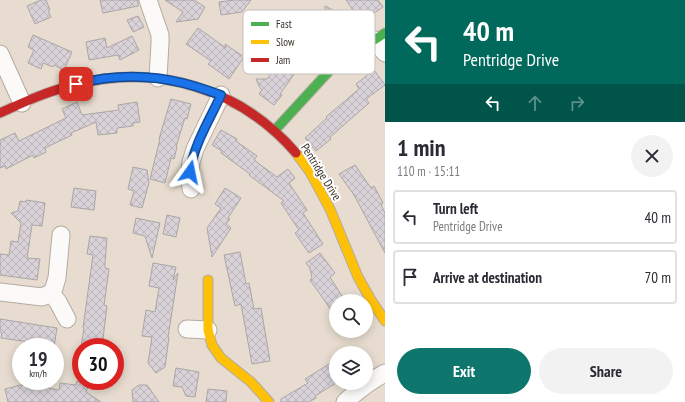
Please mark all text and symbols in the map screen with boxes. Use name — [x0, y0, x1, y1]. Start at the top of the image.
legend — [243, 10, 375, 74]
text: 40 m — [463, 12, 514, 49]
icon: left — [397, 16, 449, 68]
text: Fast — [276, 17, 292, 31]
text: Slow — [276, 35, 295, 49]
text: Pentridge Drive — [463, 48, 559, 71]
text: Jam — [275, 53, 290, 67]
pin — [59, 67, 93, 101]
icon: arrive — [65, 73, 87, 95]
icon: left — [482, 92, 504, 114]
icon: ahead — [524, 92, 546, 114]
icon: right — [566, 92, 588, 114]
text: 1 min — [397, 132, 445, 163]
button: close — [631, 135, 673, 177]
street label: Pentridge Drive — [298, 141, 345, 203]
position arrow — [169, 151, 211, 193]
text: 110 m · 15:11 — [397, 163, 460, 180]
text: Turn left — [433, 199, 478, 218]
icon: left — [399, 206, 421, 228]
text: 40 m — [645, 208, 671, 227]
text: Pentridge Drive — [433, 218, 503, 235]
icon: arrive — [399, 266, 421, 288]
text: Arrive at destination — [433, 268, 542, 287]
text: 70 m — [645, 268, 671, 287]
map controls — [329, 294, 373, 390]
button: search — [329, 294, 373, 338]
speed limit sign: 30 — [72, 338, 124, 390]
text: 19 — [28, 346, 48, 372]
button: layers — [329, 346, 373, 390]
button: Exit — [397, 348, 531, 394]
button: Share — [539, 348, 673, 394]
text: km/h — [29, 367, 47, 380]

